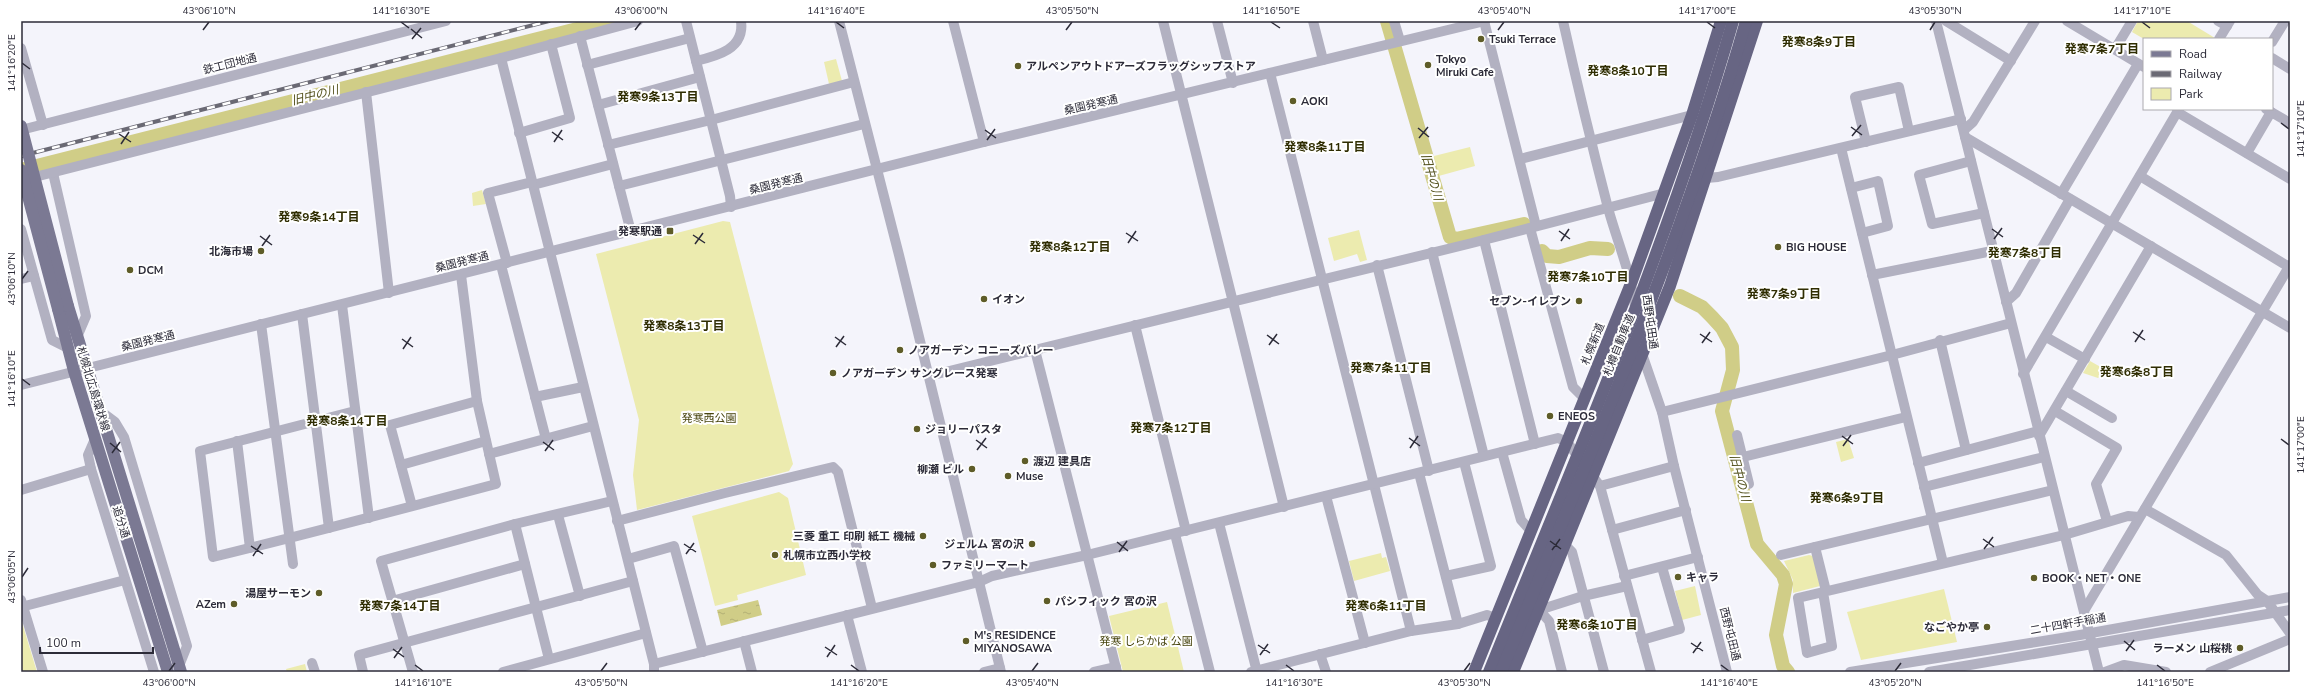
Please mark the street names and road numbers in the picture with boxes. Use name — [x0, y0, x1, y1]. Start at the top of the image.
street label: 鉄工団地通 — [202, 50, 258, 78]
street label: 桑園発寒通 — [1063, 92, 1119, 118]
street label: 桑園発寒通 — [748, 170, 804, 198]
street label: 桑園発寒通 — [434, 248, 490, 276]
street label: 西野屯田通 — [1639, 294, 1661, 350]
street label: 札樽自動車道 — [1600, 312, 1638, 378]
street label: 札幌新道 — [1578, 321, 1608, 367]
street label: 桑園発寒通 — [120, 327, 176, 355]
street label: 札幌北広島環状線 — [73, 345, 113, 433]
street label: 追分通 — [109, 504, 133, 540]
street label: 西野屯田通 — [1716, 606, 1744, 662]
street label: 二十四軒手稲通 — [2029, 610, 2107, 638]

